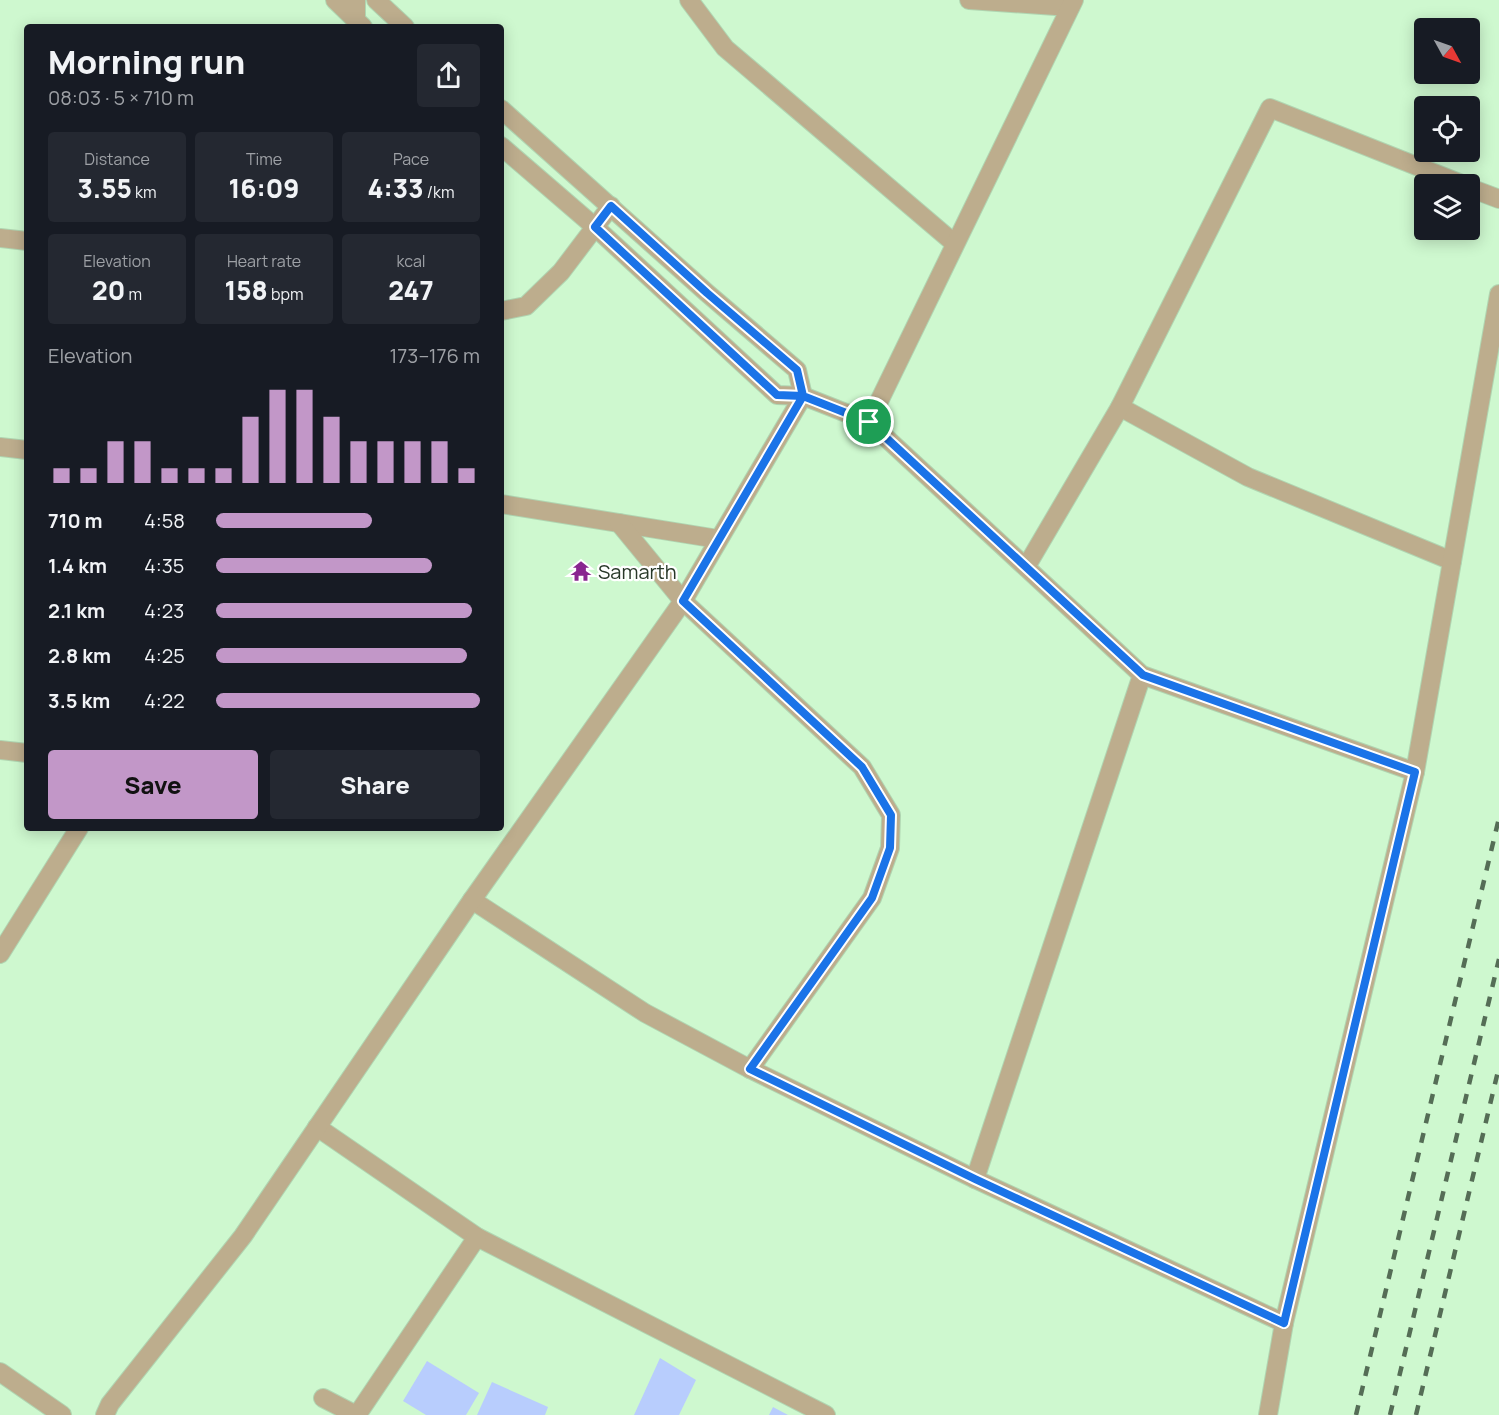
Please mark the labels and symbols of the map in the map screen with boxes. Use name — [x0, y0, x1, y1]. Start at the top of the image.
north arrow — [1414, 18, 1480, 84]
pin — [843, 396, 894, 447]
place label: Samarth — [598, 558, 677, 585]
temple icon: Samarth — [569, 559, 593, 583]

